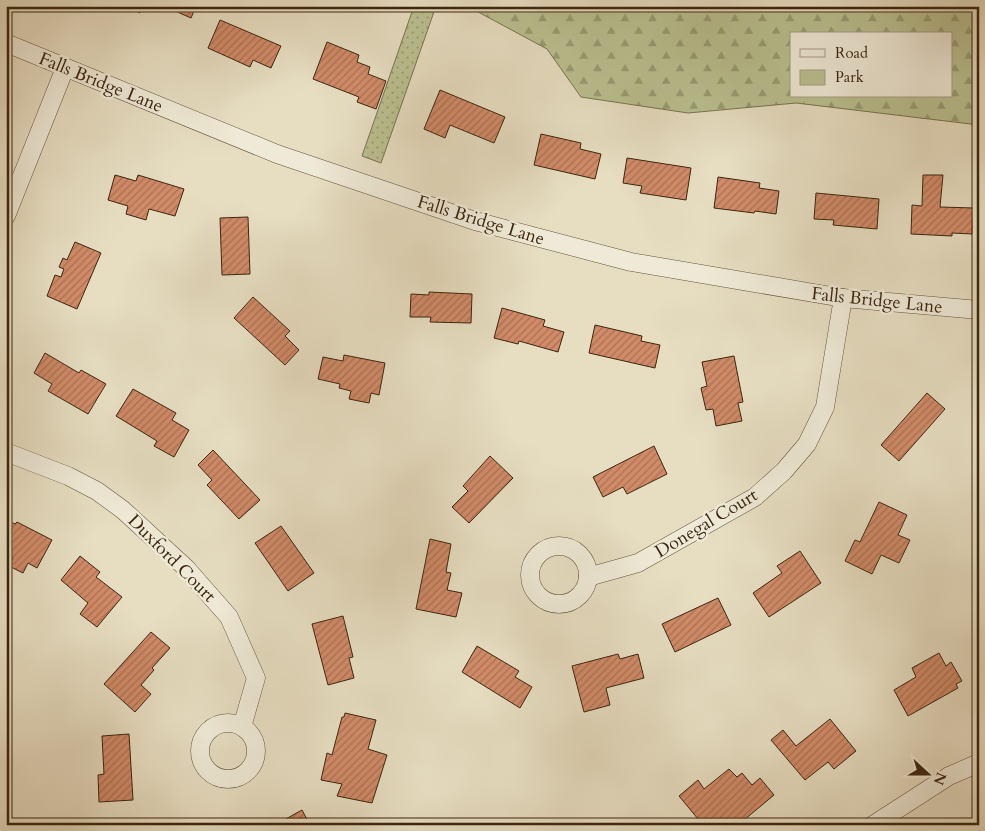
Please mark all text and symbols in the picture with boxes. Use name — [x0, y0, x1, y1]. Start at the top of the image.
legend — [790, 32, 952, 98]
text: Road — [835, 43, 868, 63]
street label: Falls Bridge Lane — [35, 46, 167, 119]
text: Park — [835, 67, 864, 87]
street label: Falls Bridge Lane — [414, 189, 547, 252]
street label: Falls Bridge Lane — [810, 281, 944, 320]
street label: Donegal Court — [650, 483, 763, 564]
street label: Duxford Court — [122, 509, 221, 608]
north arrow — [902, 748, 952, 798]
text: N — [929, 769, 951, 788]

